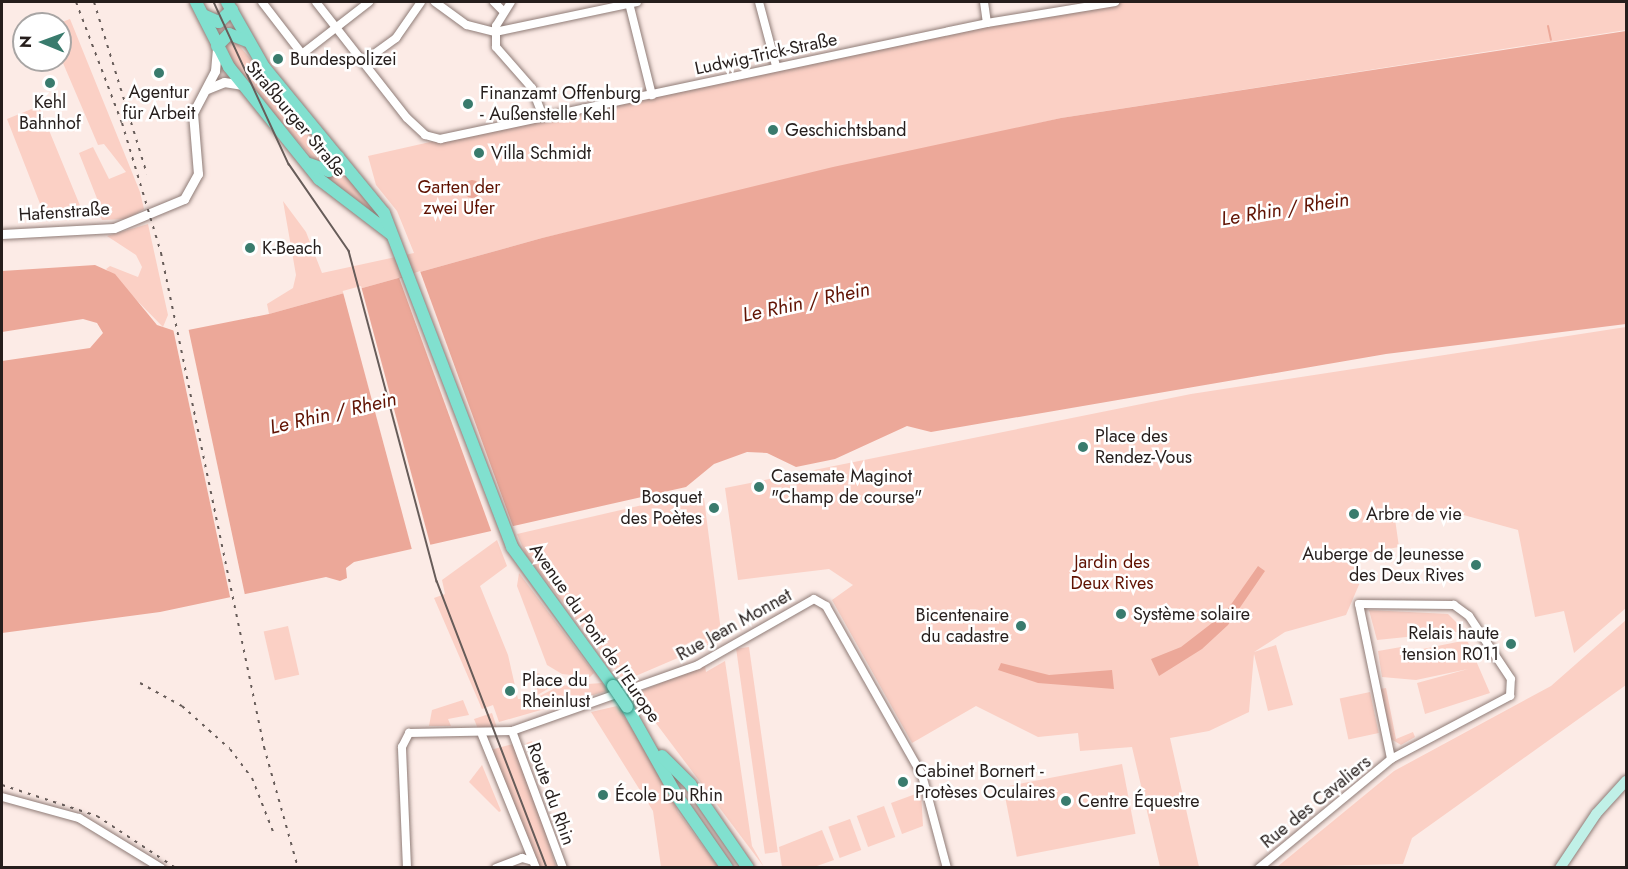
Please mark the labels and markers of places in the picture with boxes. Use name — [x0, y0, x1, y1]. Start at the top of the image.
place label: Bundespolizei — [290, 48, 397, 70]
marker: Bundespolizei — [271, 52, 285, 66]
marker: Agentur für Arbeit — [152, 66, 166, 80]
marker: Kehl Bahnhof — [43, 76, 57, 90]
place label: Agentur für Arbeit — [123, 82, 195, 124]
place label: Finanzamt Offenburg - Außenstelle Kehl — [480, 83, 641, 125]
place label: Kehl Bahnhof — [19, 92, 81, 134]
marker: Finanzamt Offenburg - Außenstelle Kehl — [461, 97, 475, 111]
place label: Geschichtsband — [785, 119, 906, 141]
marker: Geschichtsband — [766, 123, 780, 137]
place label: Villa Schmidt — [491, 142, 591, 164]
marker: Villa Schmidt — [472, 146, 486, 160]
place label: K-Beach — [262, 237, 322, 259]
marker: K-Beach — [243, 241, 257, 255]
place label: Place des Rendez-Vous — [1095, 426, 1192, 468]
marker: Place des Rendez-Vous — [1076, 440, 1090, 454]
place label: Casemate Maginot "Champ de course" — [771, 466, 922, 508]
marker: Casemate Maginot "Champ de course" — [752, 480, 766, 494]
place label: Bosquet des Poètes — [621, 487, 702, 530]
marker: Bosquet des Poètes — [707, 501, 721, 515]
place label: Arbre de vie — [1366, 503, 1462, 525]
marker: Arbre de vie — [1347, 507, 1361, 521]
place label: Auberge de Jeunesse des Deux Rives — [1302, 544, 1464, 586]
marker: Auberge de Jeunesse des Deux Rives — [1469, 558, 1483, 572]
place label: Système solaire — [1133, 603, 1250, 625]
place label: Bicentenaire du cadastre — [915, 605, 1009, 648]
marker: Système solaire — [1114, 607, 1128, 621]
marker: Bicentenaire du cadastre — [1014, 619, 1028, 633]
place label: Relais haute tension R011 — [1402, 623, 1499, 666]
marker: Relais haute tension R011 — [1504, 637, 1518, 651]
place label: Place du Rheinlust — [522, 670, 590, 712]
marker: Place du Rheinlust — [503, 684, 517, 698]
place label: Cabinet Bornert - Protèses Oculaires — [915, 761, 1055, 804]
marker: Cabinet Bornert - Protèses Oculaires — [896, 775, 910, 789]
place label: École Du Rhin — [615, 784, 723, 806]
marker: École Du Rhin — [596, 788, 610, 802]
place label: Centre Équestre — [1078, 790, 1200, 812]
marker: Centre Équestre — [1059, 794, 1073, 808]

